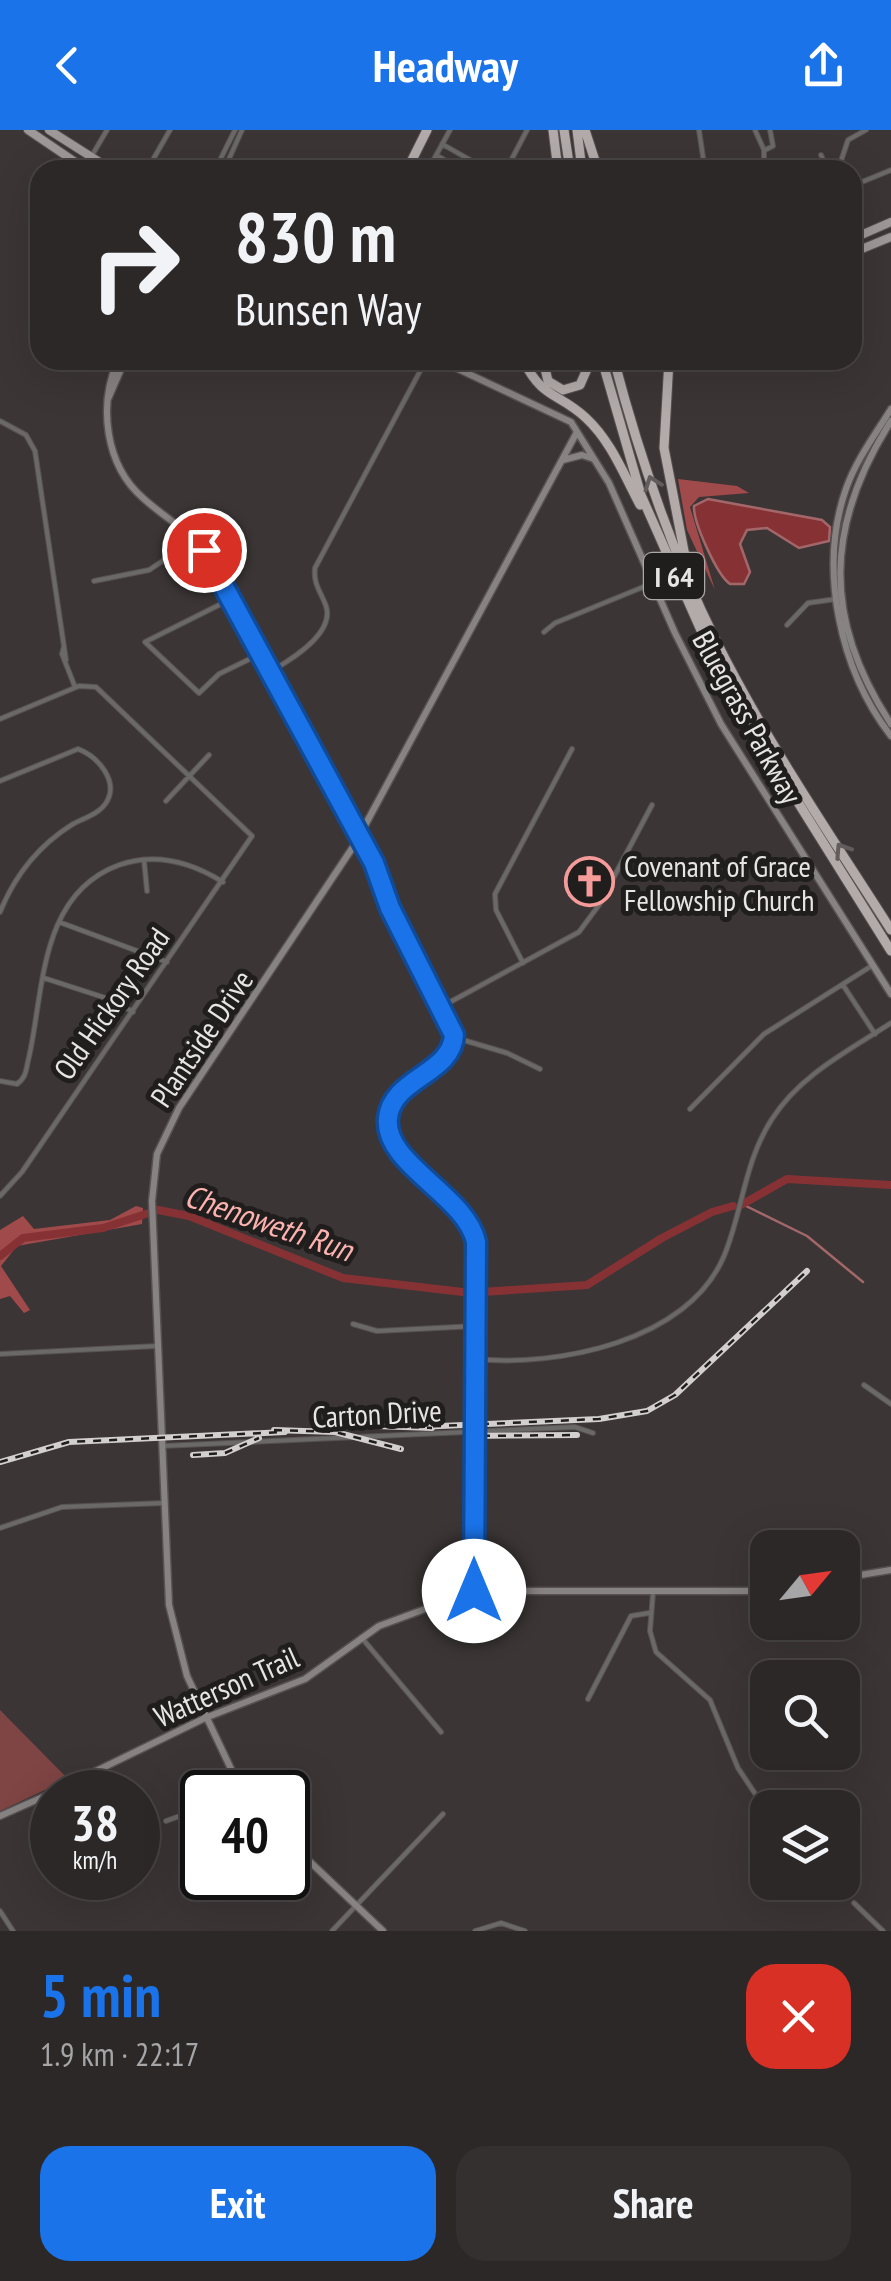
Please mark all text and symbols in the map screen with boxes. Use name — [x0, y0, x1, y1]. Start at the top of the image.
text: Headway — [373, 36, 518, 94]
icon: back — [40, 38, 95, 93]
icon: share — [796, 38, 851, 93]
text: 830 m — [235, 191, 396, 281]
icon: right — [70, 200, 200, 330]
text: Bunsen Way — [235, 279, 421, 337]
one-way arrow — [643, 475, 664, 492]
pin — [162, 508, 247, 593]
icon: arrive — [177, 523, 232, 578]
road number: I 64 — [644, 553, 704, 599]
street label: Bluegrass Parkway — [684, 624, 812, 811]
one-way arrow — [835, 843, 854, 861]
place label: Covenant of Grace Fellowship Church — [624, 846, 814, 919]
church icon: Covenant of Grace Fellowship Church — [563, 856, 615, 908]
street label: Old Hickory Road — [44, 919, 178, 1087]
street label: Plantside Drive — [141, 962, 261, 1114]
water label: Chenoweth Run — [180, 1174, 360, 1271]
street label: Carton Drive — [311, 1390, 443, 1436]
north arrow — [750, 1530, 860, 1640]
map controls — [750, 1530, 860, 1900]
position arrow — [422, 1539, 526, 1643]
street label: Watterson Trail — [148, 1637, 304, 1735]
button: search — [750, 1660, 860, 1770]
speed limit sign: 40 — [180, 1770, 310, 1900]
text: 38 — [71, 1790, 119, 1855]
button: layers — [750, 1790, 860, 1900]
text: km/h — [73, 1844, 117, 1876]
text: 5 min — [40, 1956, 161, 2034]
button: close — [746, 1964, 851, 2069]
text: 1.9 km · 22:17 — [40, 2033, 199, 2075]
button: Exit — [40, 2146, 436, 2261]
button: Share — [456, 2146, 851, 2261]

